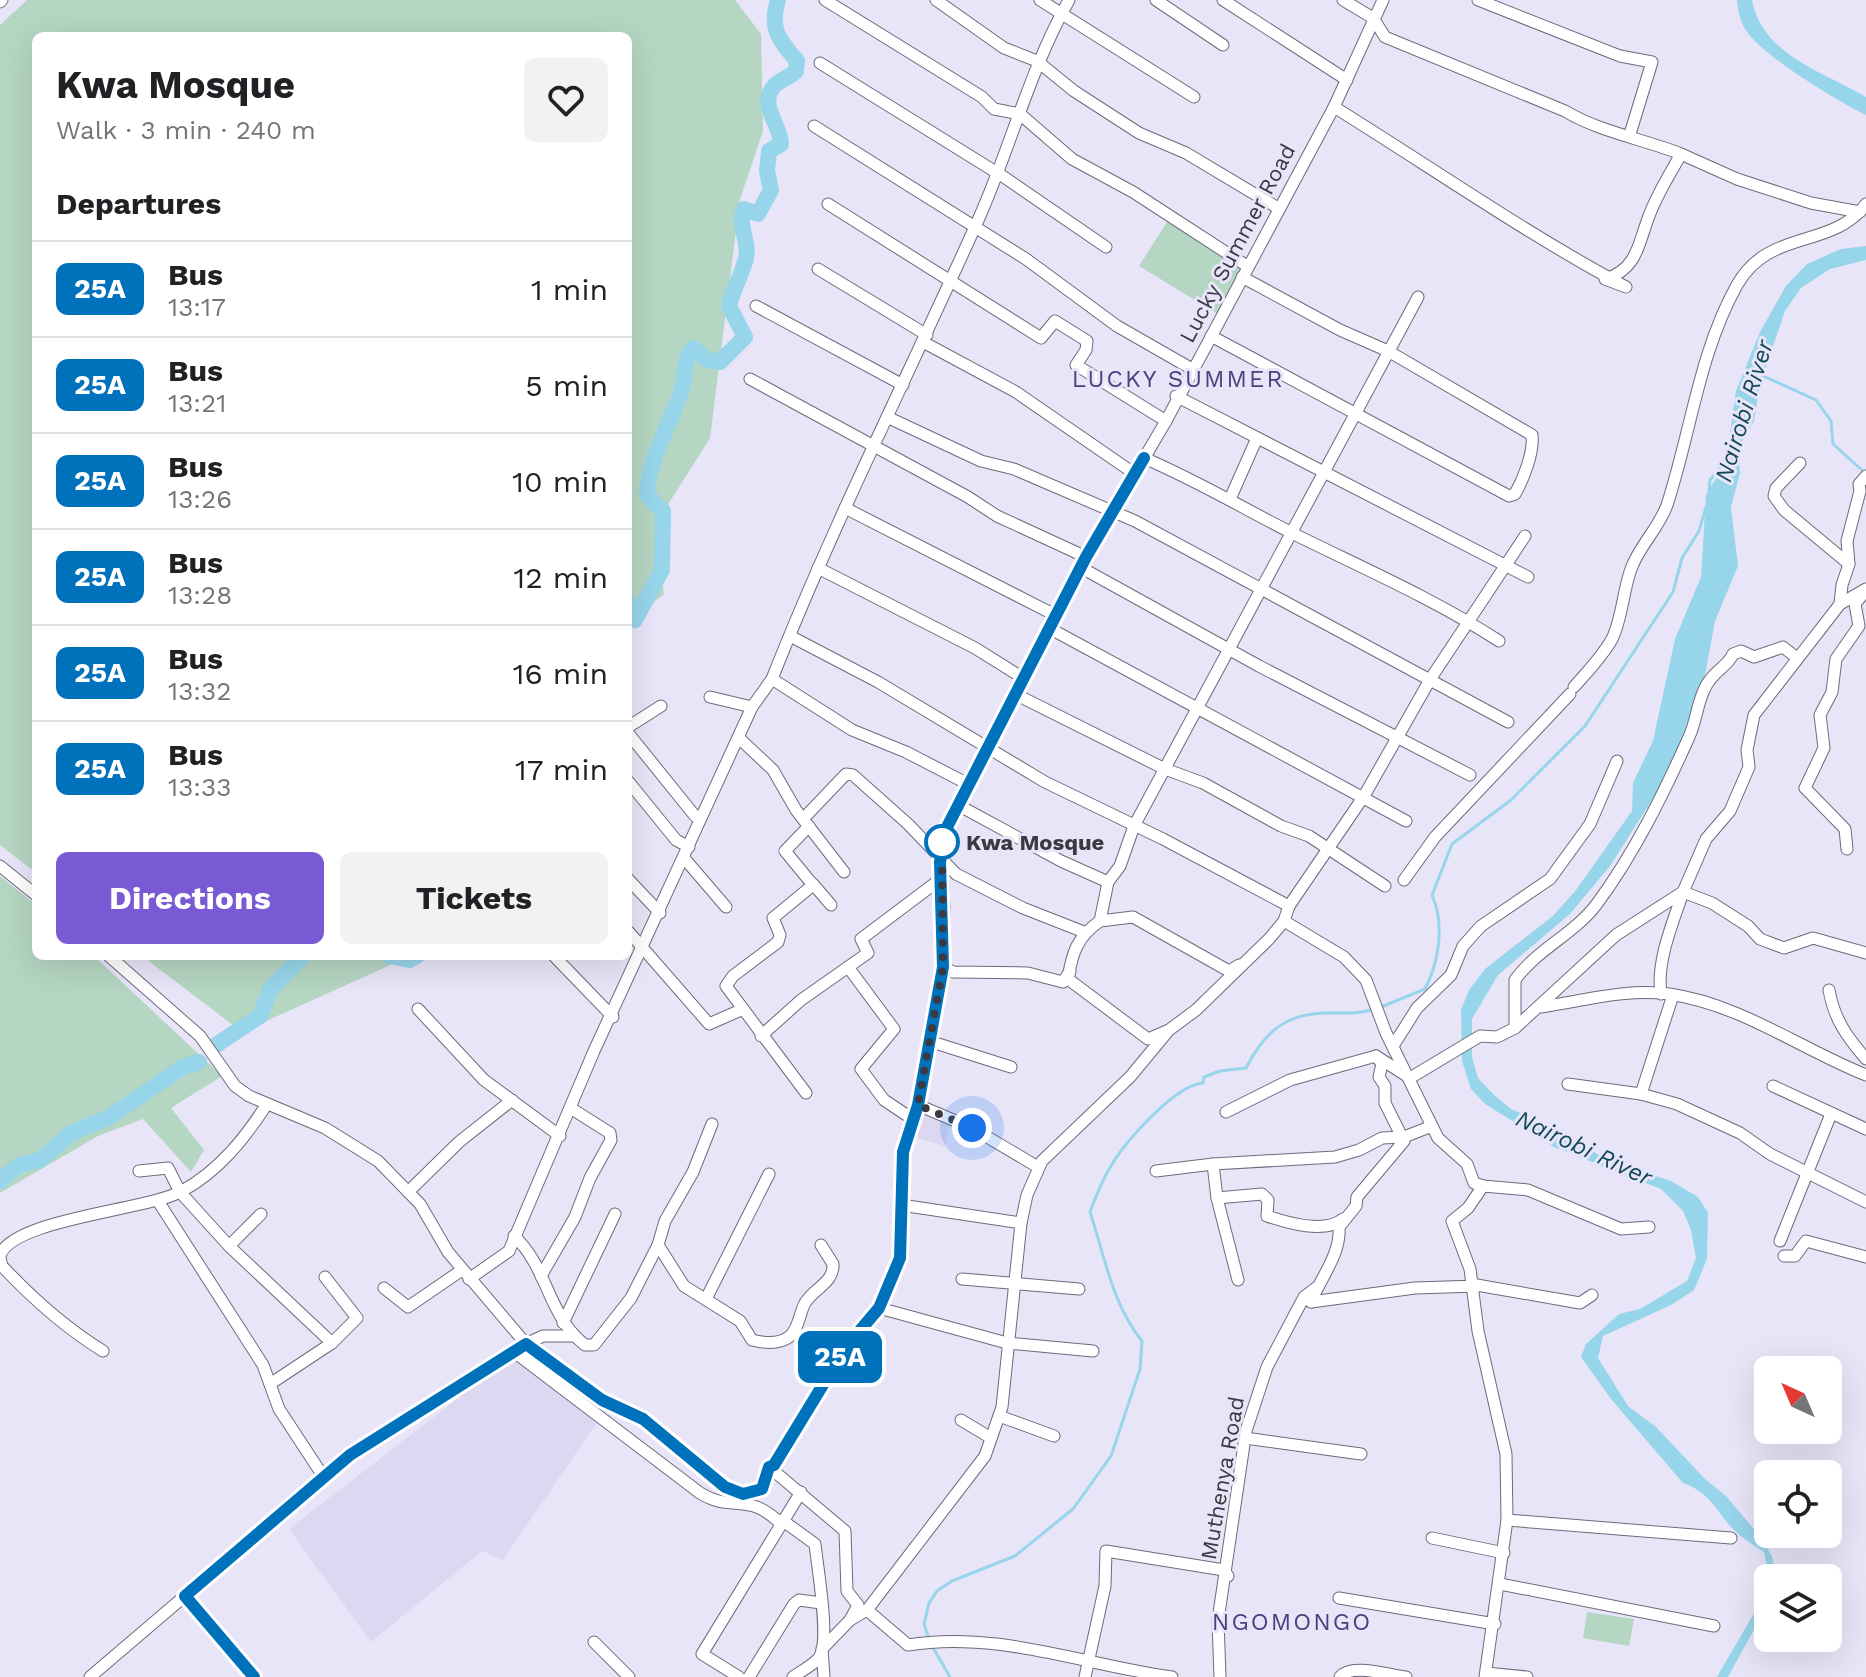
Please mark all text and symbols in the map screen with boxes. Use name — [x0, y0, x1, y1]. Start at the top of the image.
button: heart — [524, 58, 608, 142]
text: Kwa Mosque — [56, 63, 295, 107]
text: Walk · 3 min · 240 m — [56, 115, 316, 145]
street label: Lucky Summer Road — [1174, 140, 1300, 347]
text: Departures — [56, 186, 221, 221]
text: Bus — [168, 257, 223, 292]
text: 25A — [74, 272, 126, 305]
text: 1 min — [531, 272, 608, 307]
text: 13:17 — [168, 292, 226, 322]
water label: Nairobi River — [1709, 335, 1779, 485]
text: Bus — [168, 353, 223, 388]
district label: LUCKY SUMMER — [1072, 365, 1284, 393]
text: 25A — [74, 368, 126, 401]
text: 5 min — [525, 368, 608, 403]
text: 13:21 — [168, 388, 226, 418]
text: Bus — [168, 449, 223, 484]
text: 25A — [74, 464, 126, 497]
text: 10 min — [512, 464, 608, 499]
text: 13:26 — [168, 484, 232, 514]
text: Bus — [168, 545, 223, 580]
text: 25A — [74, 560, 126, 593]
text: 12 min — [513, 560, 608, 595]
text: 13:28 — [168, 580, 232, 610]
text: Bus — [168, 641, 223, 676]
text: 25A — [74, 656, 126, 689]
text: 16 min — [513, 656, 608, 691]
text: 13:32 — [168, 676, 231, 706]
text: Bus — [168, 737, 223, 772]
text: 25A — [74, 752, 126, 785]
text: 17 min — [515, 752, 608, 787]
text: 13:33 — [168, 772, 231, 802]
marker: Kwa Mosque — [925, 825, 959, 859]
place label: Kwa Mosque — [966, 830, 1104, 855]
button: Directions — [56, 852, 324, 944]
button: Tickets — [340, 852, 608, 944]
water label: Nairobi River — [1511, 1104, 1658, 1192]
your location — [952, 1108, 992, 1148]
line badge: 25A — [794, 1331, 886, 1383]
text: 25A — [814, 1340, 866, 1373]
north arrow — [1754, 1356, 1842, 1444]
map controls — [1754, 1356, 1842, 1652]
street label: Muthenya Road — [1196, 1395, 1249, 1562]
button: locate — [1754, 1460, 1842, 1548]
button: layers — [1754, 1564, 1842, 1652]
district label: NGOMONGO — [1212, 1608, 1372, 1636]

